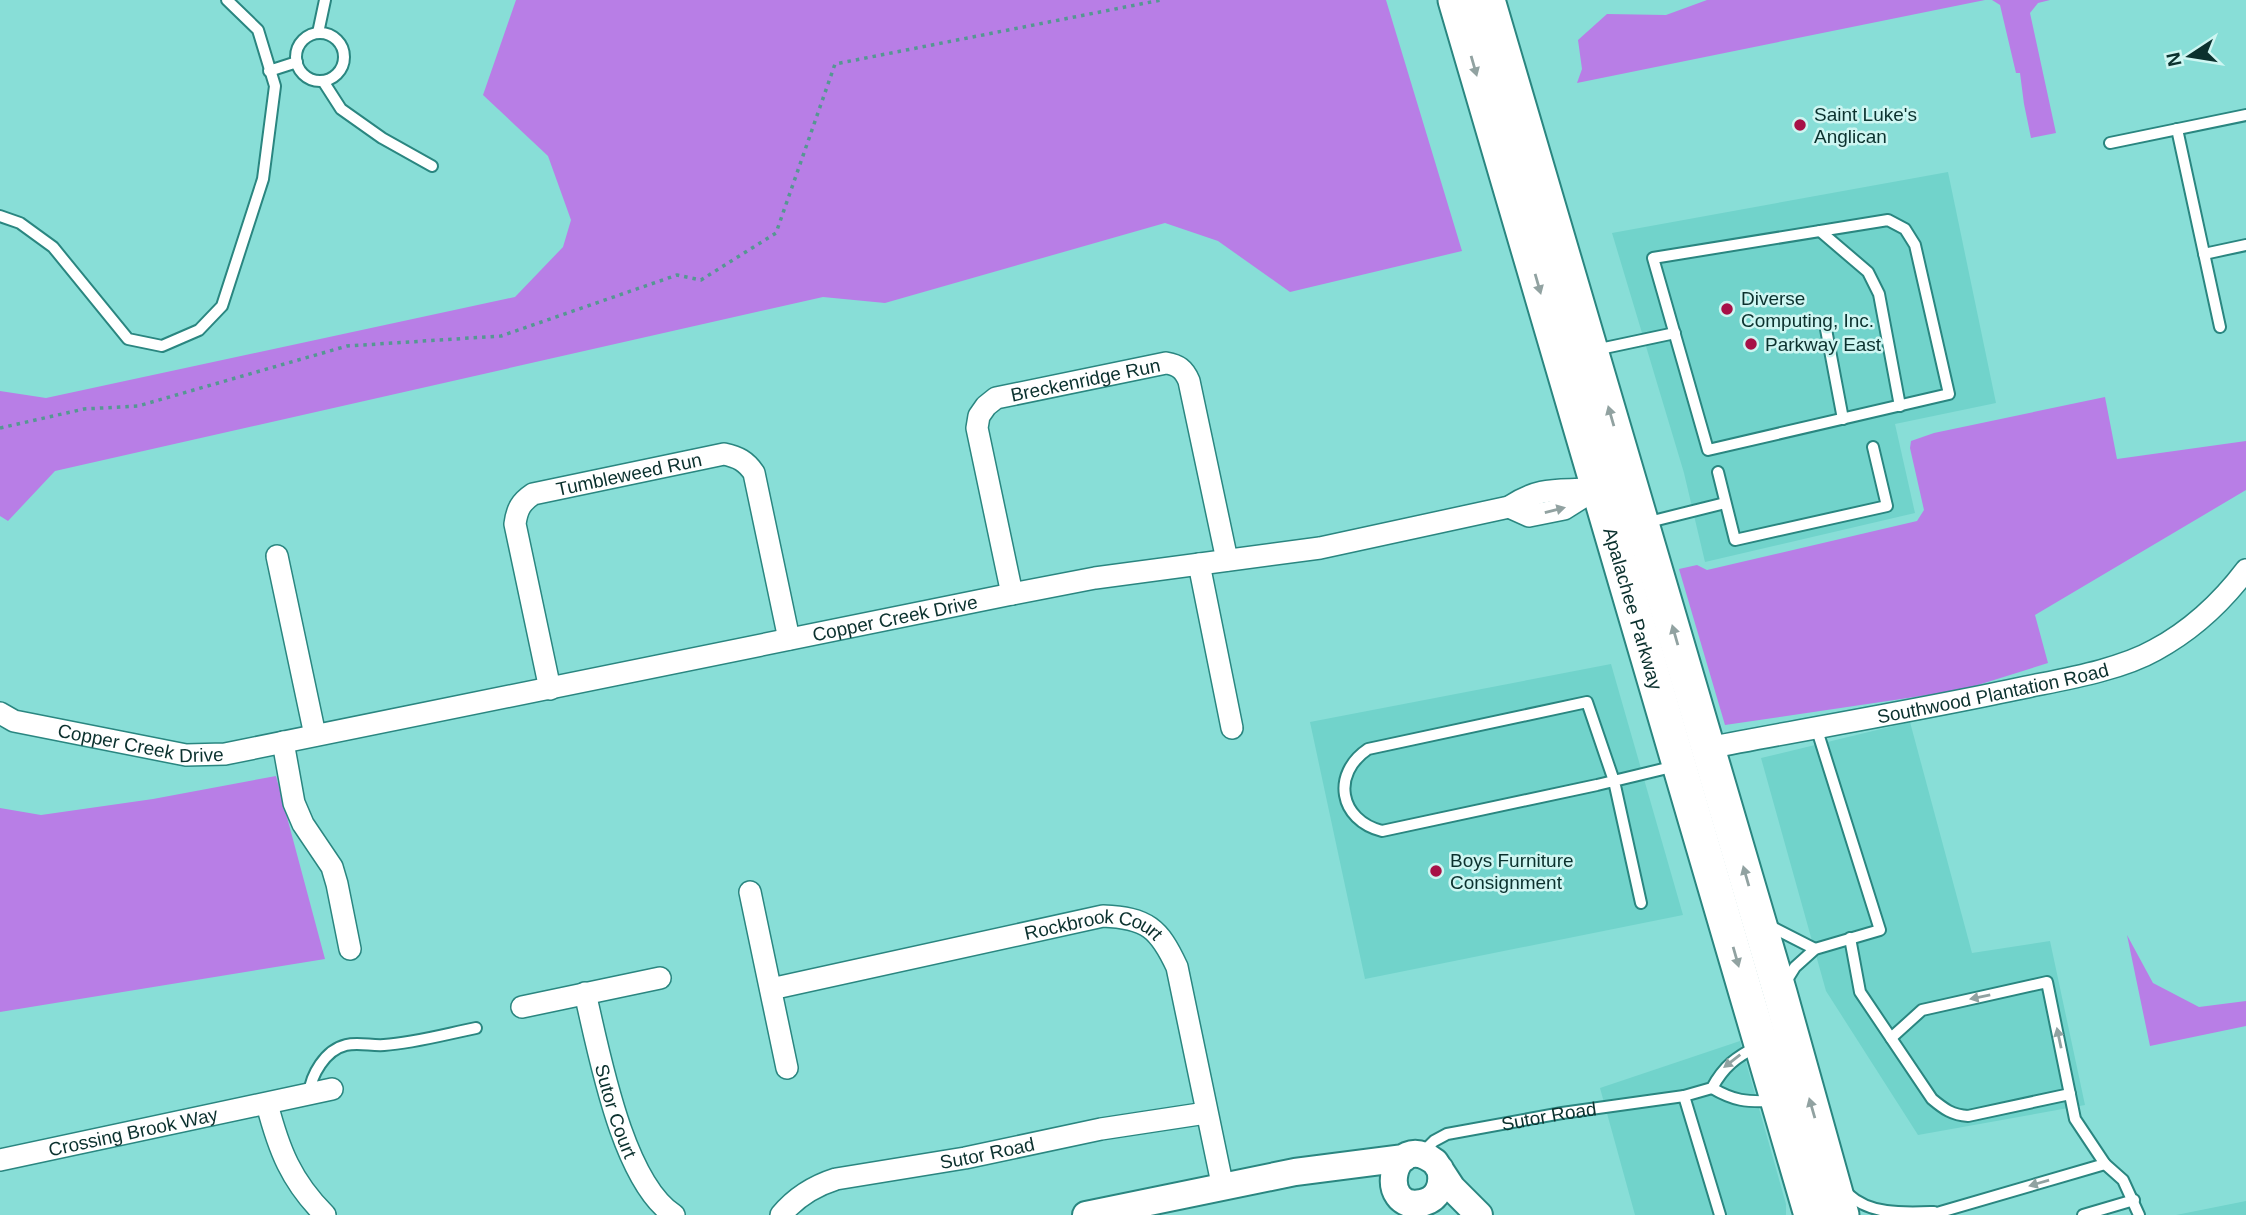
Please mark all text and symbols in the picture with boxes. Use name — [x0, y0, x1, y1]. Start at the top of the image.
north arrow — [2155, 21, 2225, 91]
text: N — [2162, 51, 2186, 68]
one-way arrow — [1469, 55, 1480, 77]
place label: Saint Luke's Anglican — [1814, 104, 1917, 147]
marker: Saint Luke's Anglican — [1792, 117, 1808, 133]
one-way arrow — [1534, 274, 1544, 295]
place label: Diverse Computing, Inc. — [1741, 288, 1874, 331]
marker: Diverse Computing, Inc. — [1719, 301, 1735, 317]
place label: Parkway East — [1765, 334, 1882, 355]
marker: Parkway East — [1743, 336, 1759, 352]
street label: Breckenridge Run — [1009, 354, 1162, 406]
one-way arrow — [1605, 405, 1615, 426]
street label: Tumbleweed Run — [554, 449, 704, 500]
one-way arrow — [1545, 504, 1567, 515]
street label: Apalachee Parkway — [1599, 525, 1667, 693]
street label: Copper Creek Drive — [811, 591, 979, 645]
one-way arrow — [1669, 624, 1679, 645]
street label: Southwood Plantation Road — [1875, 659, 2111, 727]
street label: Copper Creek Drive — [56, 720, 224, 766]
place label: Boys Furniture Consignment — [1450, 850, 1574, 893]
marker: Boys Furniture Consignment — [1428, 863, 1444, 879]
one-way arrow — [1740, 865, 1750, 886]
street label: Rockbrook Court — [1022, 906, 1168, 945]
one-way arrow — [1732, 947, 1742, 968]
one-way arrow — [1969, 992, 1991, 1003]
one-way arrow — [2053, 1027, 2064, 1049]
one-way arrow — [1724, 1054, 1742, 1069]
street label: Sutor Court — [591, 1062, 641, 1162]
one-way arrow — [1806, 1097, 1817, 1119]
street label: Sutor Road — [1500, 1098, 1598, 1135]
street label: Crossing Brook Way — [47, 1104, 220, 1160]
street label: Sutor Road — [938, 1133, 1037, 1173]
one-way arrow — [2028, 1179, 2049, 1189]

